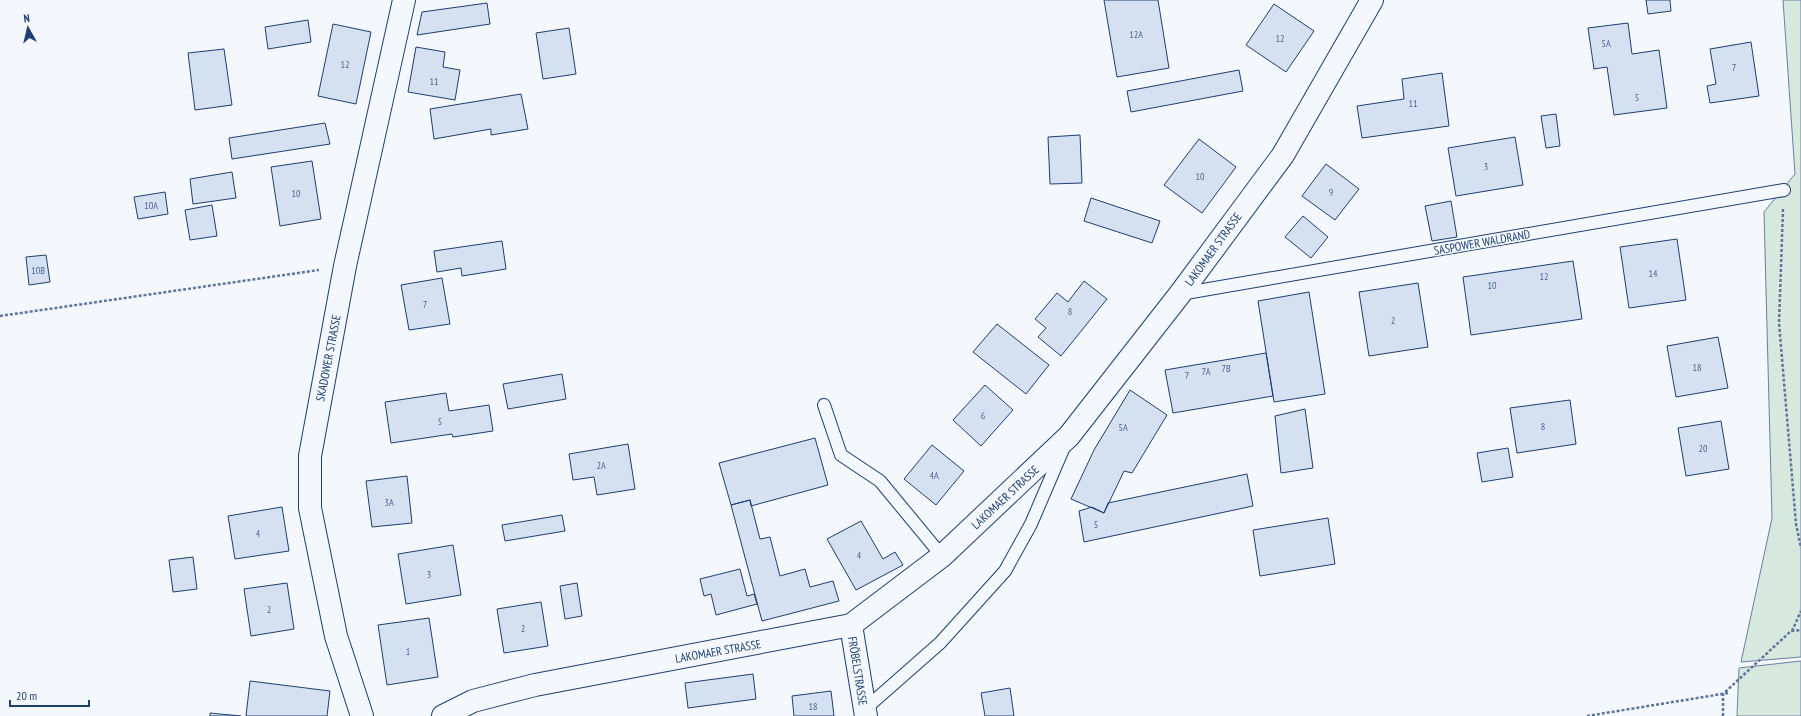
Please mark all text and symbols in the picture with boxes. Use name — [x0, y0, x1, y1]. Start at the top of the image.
north arrow — [8, 8, 48, 48]
text: N — [23, 11, 31, 25]
house number: 12A — [1129, 28, 1143, 41]
house number: 12 — [1276, 32, 1285, 45]
house number: 5A — [1601, 37, 1611, 50]
house number: 12 — [341, 58, 350, 71]
house number: 7 — [1732, 61, 1736, 74]
house number: 11 — [430, 75, 439, 88]
house number: 5 — [1635, 91, 1639, 104]
house number: 11 — [1409, 97, 1418, 110]
house number: 3 — [1484, 160, 1488, 173]
house number: 10 — [1196, 170, 1205, 183]
house number: 9 — [1329, 186, 1333, 199]
house number: 10 — [292, 187, 301, 200]
house number: 10A — [144, 199, 158, 212]
street label: LAKOMAER STRASSE — [1181, 209, 1245, 289]
street label: SASPOWER WALDRAND — [1433, 226, 1531, 258]
house number: 10B — [31, 264, 45, 277]
house number: 14 — [1649, 267, 1658, 280]
house number: 12 — [1540, 270, 1549, 283]
house number: 10 — [1488, 279, 1497, 292]
house number: 7 — [423, 298, 427, 311]
house number: 8 — [1068, 305, 1072, 318]
street label: SKADOWER STRASSE — [312, 314, 344, 402]
house number: 2 — [1391, 314, 1395, 327]
house number: 18 — [1693, 361, 1702, 374]
house number: 7B — [1221, 362, 1231, 375]
house number: 7A — [1201, 365, 1211, 378]
house number: 7 — [1185, 369, 1189, 382]
house number: 6 — [981, 409, 986, 422]
house number: 5 — [438, 415, 442, 428]
house number: 8 — [1541, 420, 1545, 433]
house number: 5A — [1118, 421, 1128, 434]
house number: 20 — [1699, 442, 1708, 455]
house number: 2A — [596, 459, 606, 472]
street label: LAKOMAER STRASSE — [968, 462, 1042, 532]
house number: 4A — [929, 469, 939, 482]
house number: 3A — [384, 496, 394, 509]
house number: 5 — [1094, 518, 1098, 531]
house number: 4 — [256, 527, 261, 540]
house number: 4 — [857, 549, 862, 562]
house number: 3 — [427, 568, 431, 581]
house number: 2 — [267, 603, 271, 616]
house number: 2 — [521, 622, 525, 635]
street label: FRÖBELSTRASSE — [845, 635, 871, 707]
street label: LAKOMAER STRASSE — [674, 636, 762, 666]
house number: 1 — [406, 645, 410, 658]
scale bar — [10, 682, 89, 708]
text: 20 m — [16, 688, 37, 703]
house number: 18 — [809, 700, 818, 713]

